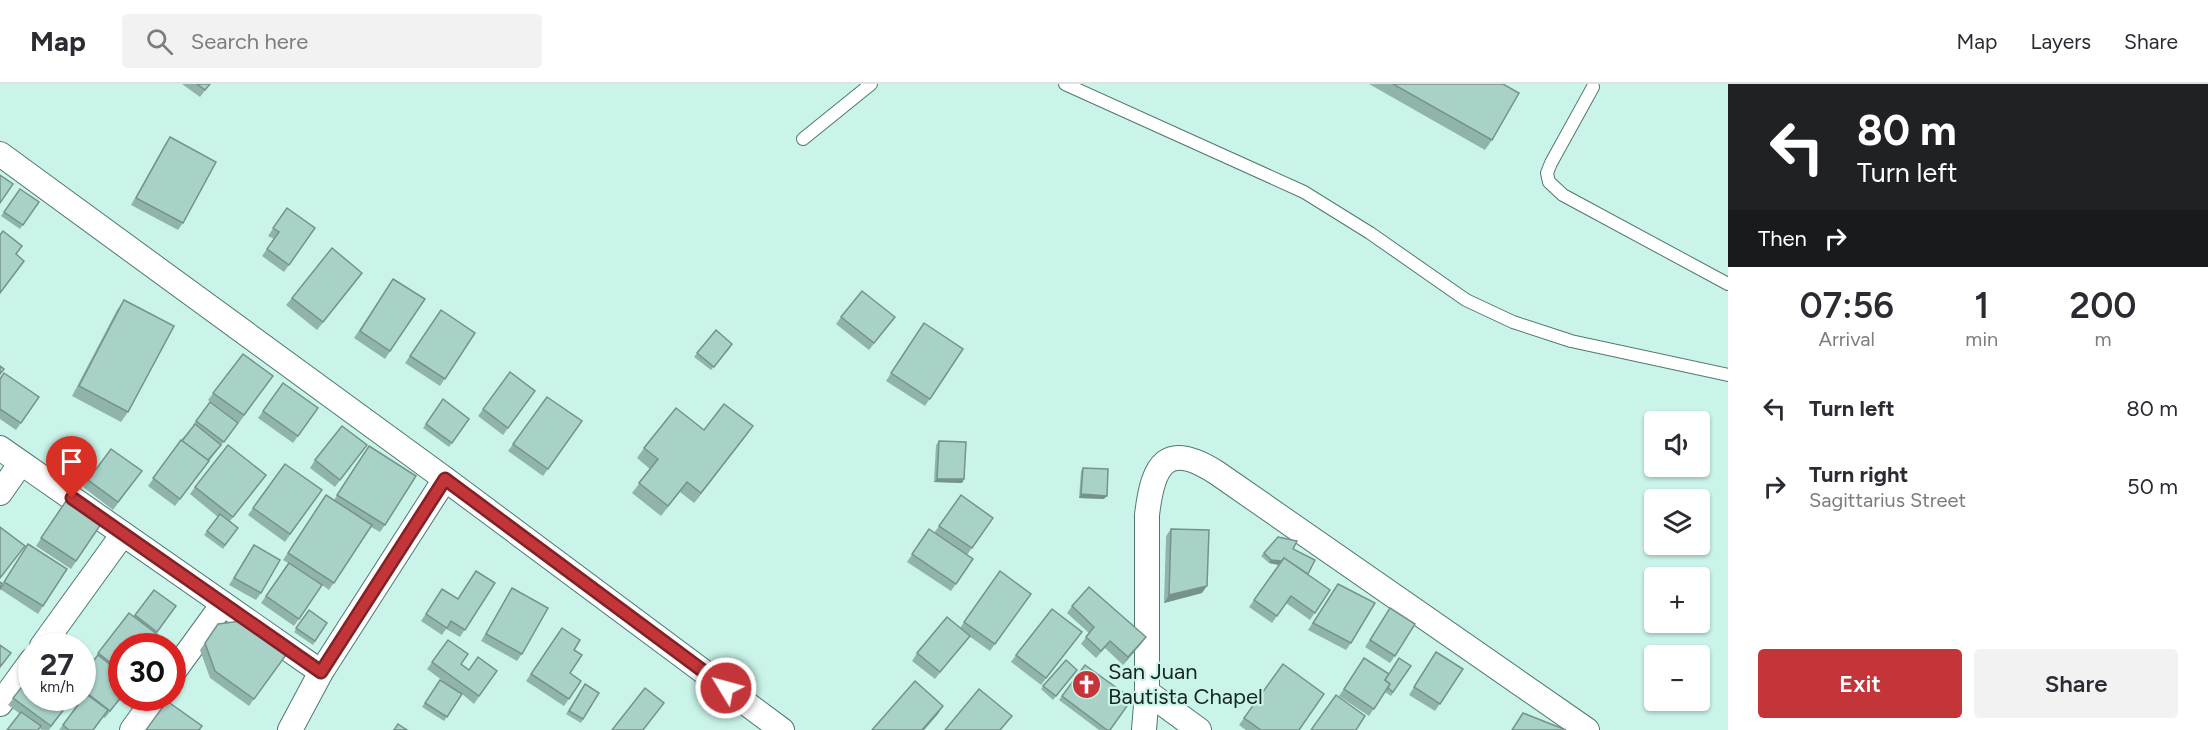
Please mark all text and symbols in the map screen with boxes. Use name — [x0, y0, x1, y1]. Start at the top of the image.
search box — [122, 14, 542, 68]
text: Map — [30, 24, 86, 58]
icon: search — [143, 25, 176, 58]
text: Search here — [191, 28, 308, 55]
text: Map — [1957, 29, 1997, 54]
text: Layers — [2030, 29, 2091, 54]
text: Share — [2124, 29, 2178, 54]
text: 80 m — [1857, 105, 1957, 156]
icon: left — [1758, 108, 1836, 186]
text: Turn left — [1857, 156, 1957, 189]
icon: right — [1819, 222, 1852, 255]
text: Then — [1758, 225, 1807, 252]
text: 07:56 — [1799, 284, 1894, 327]
text: 1 — [1974, 284, 1989, 327]
text: 200 — [2070, 284, 2137, 327]
text: Arrival — [1818, 327, 1875, 351]
text: min — [1965, 327, 1998, 351]
text: m — [2095, 327, 2112, 351]
icon: left — [1758, 392, 1791, 425]
text: Turn left — [1809, 395, 1895, 422]
text: 80 m — [2126, 395, 2178, 422]
map controls — [1644, 411, 1710, 711]
button: sound — [1644, 411, 1710, 477]
pin — [46, 436, 97, 498]
icon: arrive — [55, 445, 88, 478]
text: Turn right — [1809, 461, 1908, 488]
icon: right — [1758, 470, 1791, 503]
text: 50 m — [2127, 473, 2178, 500]
text: Sagittarius Street — [1809, 488, 1966, 512]
button: layers — [1644, 489, 1710, 555]
button: + — [1644, 567, 1710, 633]
speed limit sign: 30 — [108, 633, 186, 711]
button: − — [1644, 645, 1710, 711]
text: 27 — [40, 646, 74, 683]
button: Exit — [1758, 649, 1962, 718]
button: Share — [1974, 649, 2178, 718]
position arrow — [694, 656, 758, 720]
place label: San Juan Bautista Chapel — [1108, 658, 1263, 710]
church icon: San Juan Bautista Chapel — [1071, 668, 1103, 700]
text: km/h — [40, 678, 74, 696]

